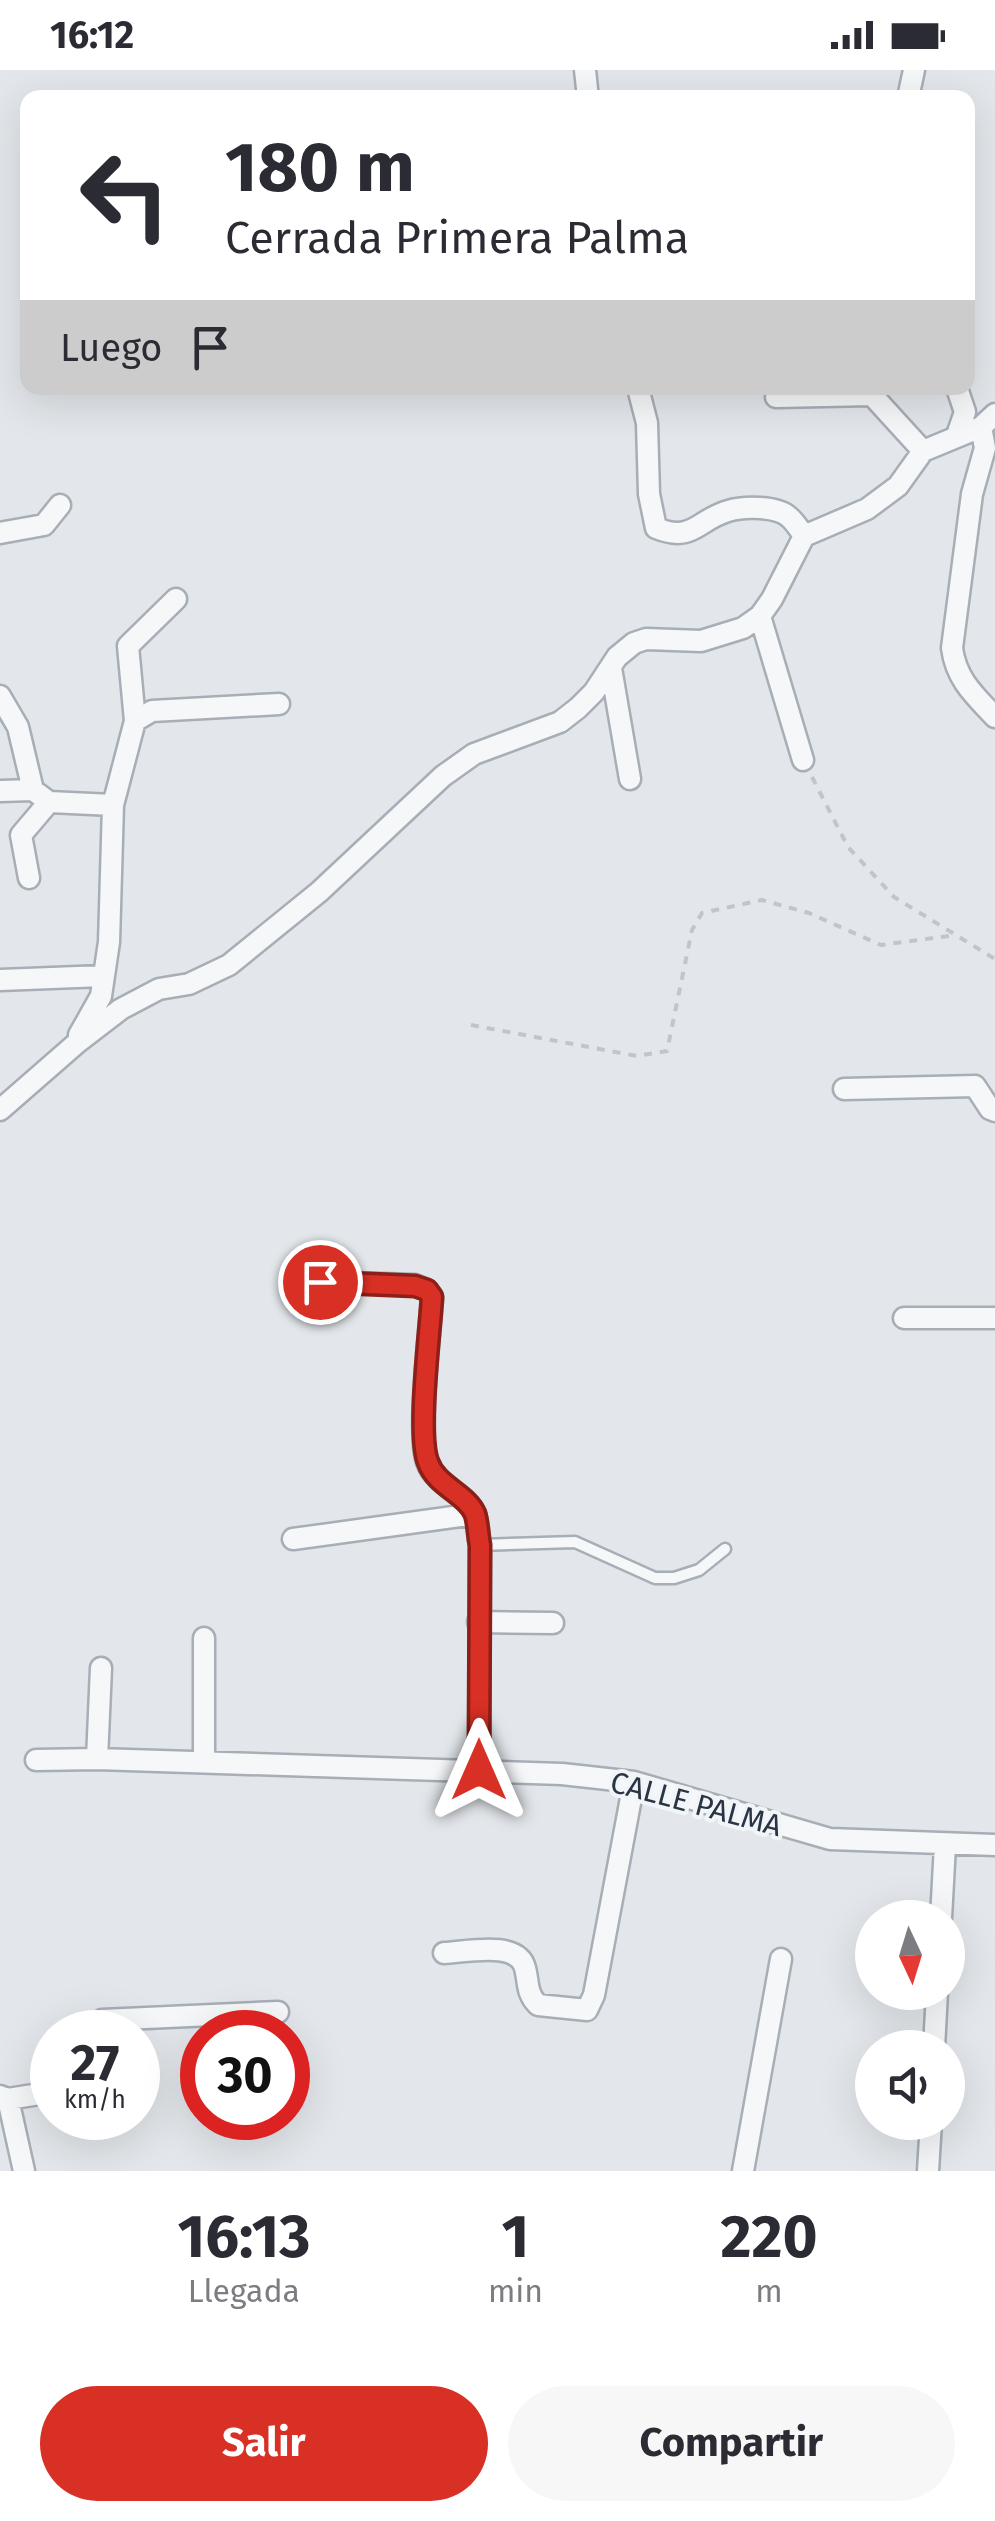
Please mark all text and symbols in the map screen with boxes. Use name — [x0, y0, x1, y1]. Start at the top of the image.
text: 16:12 — [50, 12, 134, 58]
text: 180 m — [225, 126, 415, 210]
icon: left — [60, 130, 190, 260]
text: Cerrada Primera Palma — [225, 211, 689, 265]
icon: arrive — [183, 320, 238, 375]
text: Luego — [60, 325, 163, 371]
pin — [278, 1240, 363, 1325]
icon: arrive — [293, 1255, 348, 1310]
position arrow — [427, 1718, 531, 1822]
street label: CALLE PALMA — [606, 1764, 786, 1844]
north arrow — [855, 1900, 965, 2010]
map controls — [855, 1900, 965, 2140]
speed limit sign: 30 — [180, 2010, 310, 2140]
button: sound — [855, 2030, 965, 2140]
text: 27 — [71, 2033, 119, 2093]
text: km/h — [64, 2085, 126, 2115]
text: 16:13 — [177, 2201, 310, 2273]
text: 1 — [502, 2201, 529, 2273]
text: 220 — [720, 2201, 818, 2273]
text: Llegada — [188, 2272, 300, 2310]
text: min — [488, 2272, 543, 2310]
text: m — [755, 2272, 783, 2310]
button: Salir — [40, 2386, 488, 2501]
button: Compartir — [508, 2386, 955, 2501]

